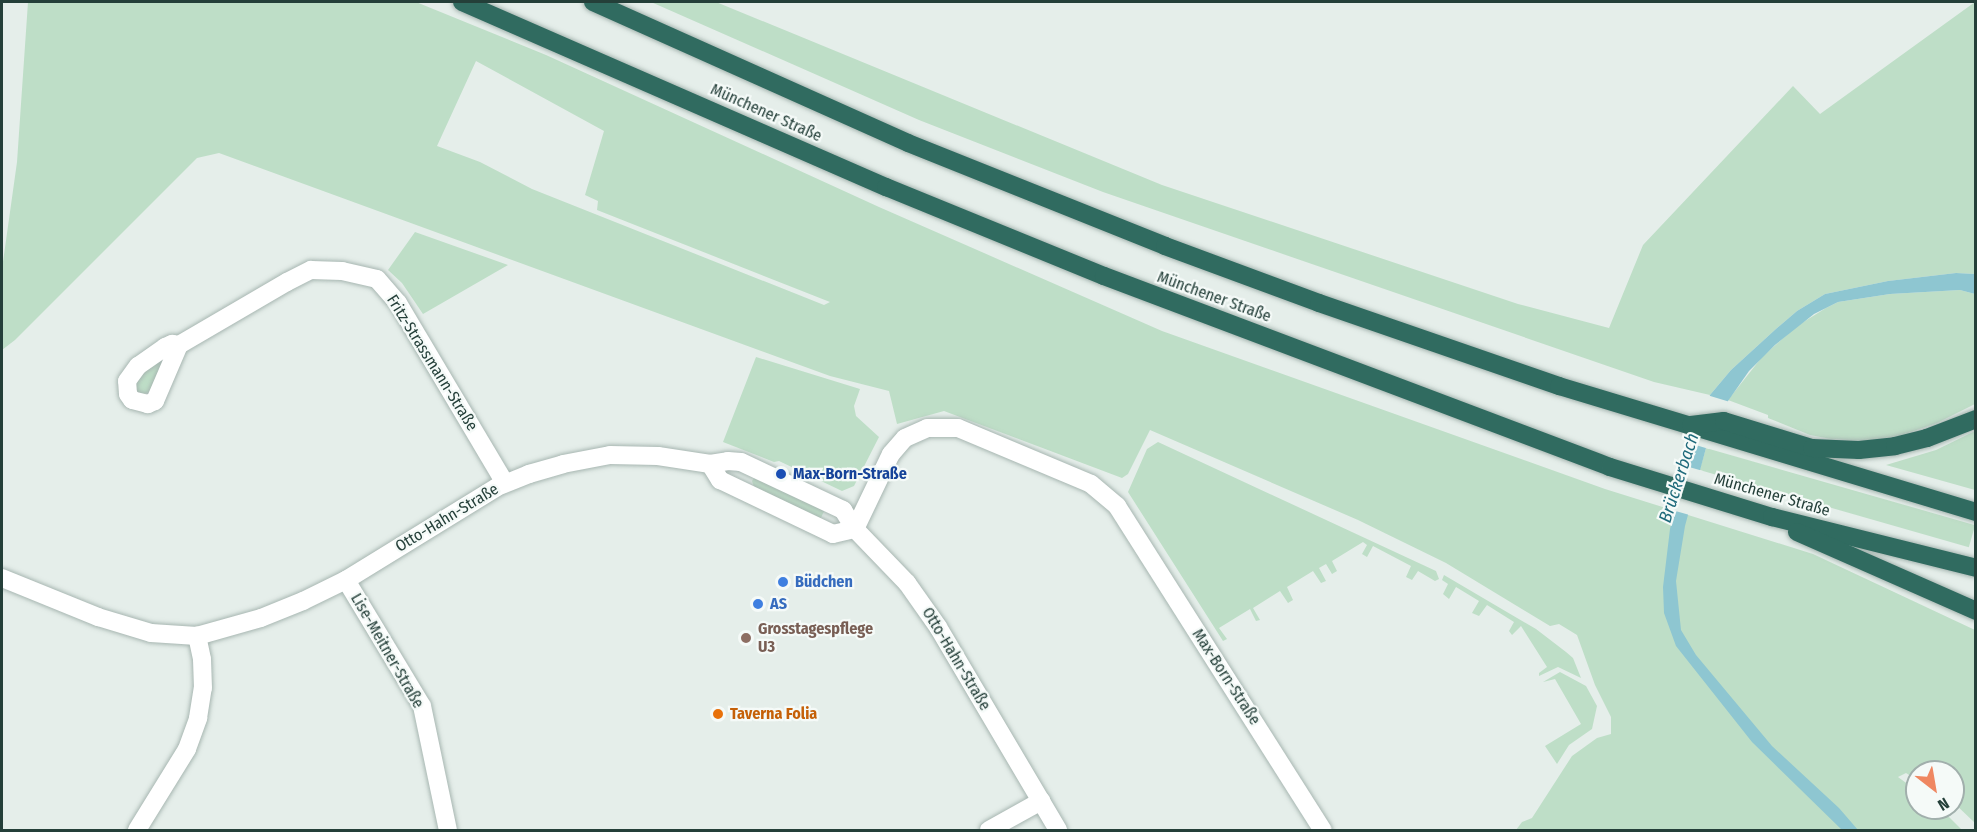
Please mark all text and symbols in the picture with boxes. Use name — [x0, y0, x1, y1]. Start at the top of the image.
street label: Münchener Straße — [707, 80, 825, 146]
street label: Münchener Straße — [1155, 268, 1273, 326]
street label: Fritz-Strassmann-Straße — [382, 291, 482, 435]
water label: Brückerbach — [1654, 431, 1704, 525]
place label: Max-Born-Straße — [793, 464, 907, 484]
marker: Max-Born-Straße — [774, 467, 788, 481]
street label: Münchener Straße — [1712, 469, 1832, 521]
street label: Otto-Hahn-Straße — [392, 480, 502, 556]
place label: Büdchen — [795, 572, 853, 592]
marker: Büdchen — [776, 575, 790, 589]
street label: Lise-Meitner-Straße — [346, 590, 428, 712]
place label: AS — [770, 594, 787, 614]
marker: AS — [751, 597, 765, 611]
street label: Otto-Hahn-Straße — [918, 604, 994, 714]
place label: Grosstagespflege U3 — [758, 619, 873, 657]
street label: Max-Born-Straße — [1188, 625, 1264, 729]
marker: Grosstagespflege U3 — [739, 631, 753, 645]
place label: Taverna Folia — [730, 704, 817, 724]
marker: Taverna Folia — [711, 707, 725, 721]
north arrow — [1905, 760, 1965, 820]
text: N — [1934, 794, 1953, 815]

